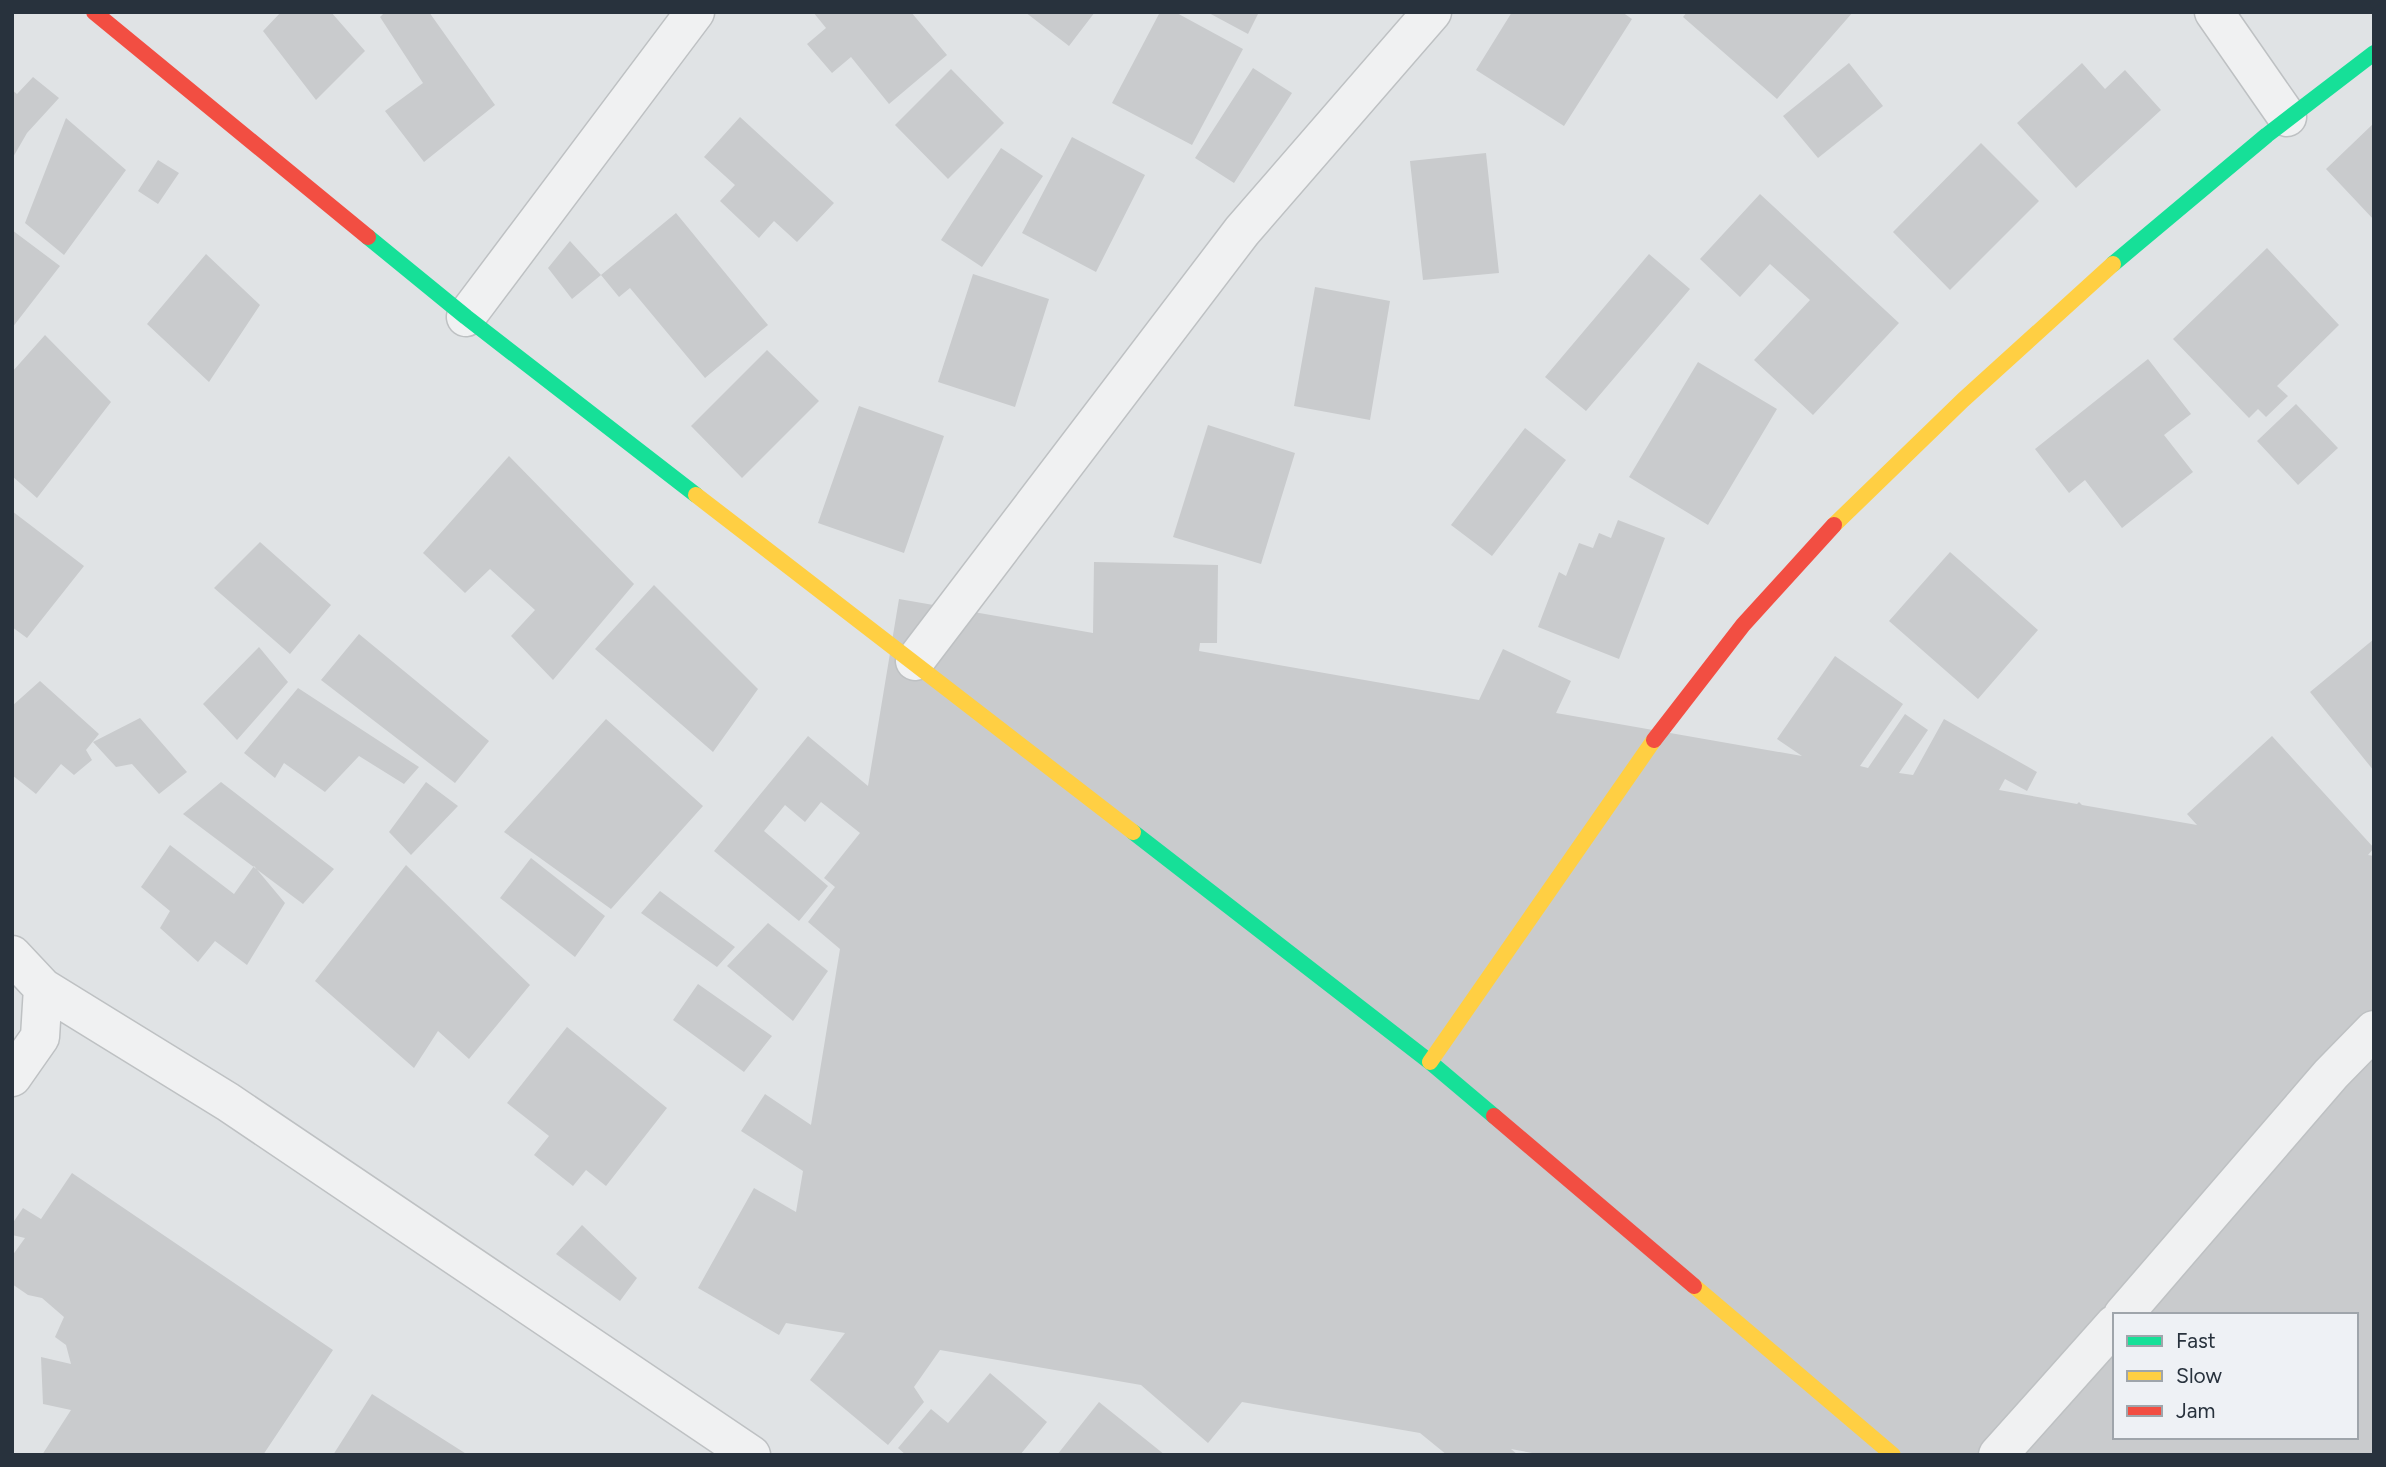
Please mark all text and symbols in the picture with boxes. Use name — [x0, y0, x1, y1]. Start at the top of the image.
legend — [2113, 1313, 2358, 1439]
text: Fast — [2176, 1328, 2216, 1353]
text: Slow — [2176, 1363, 2222, 1388]
text: Jam — [2176, 1398, 2215, 1423]

